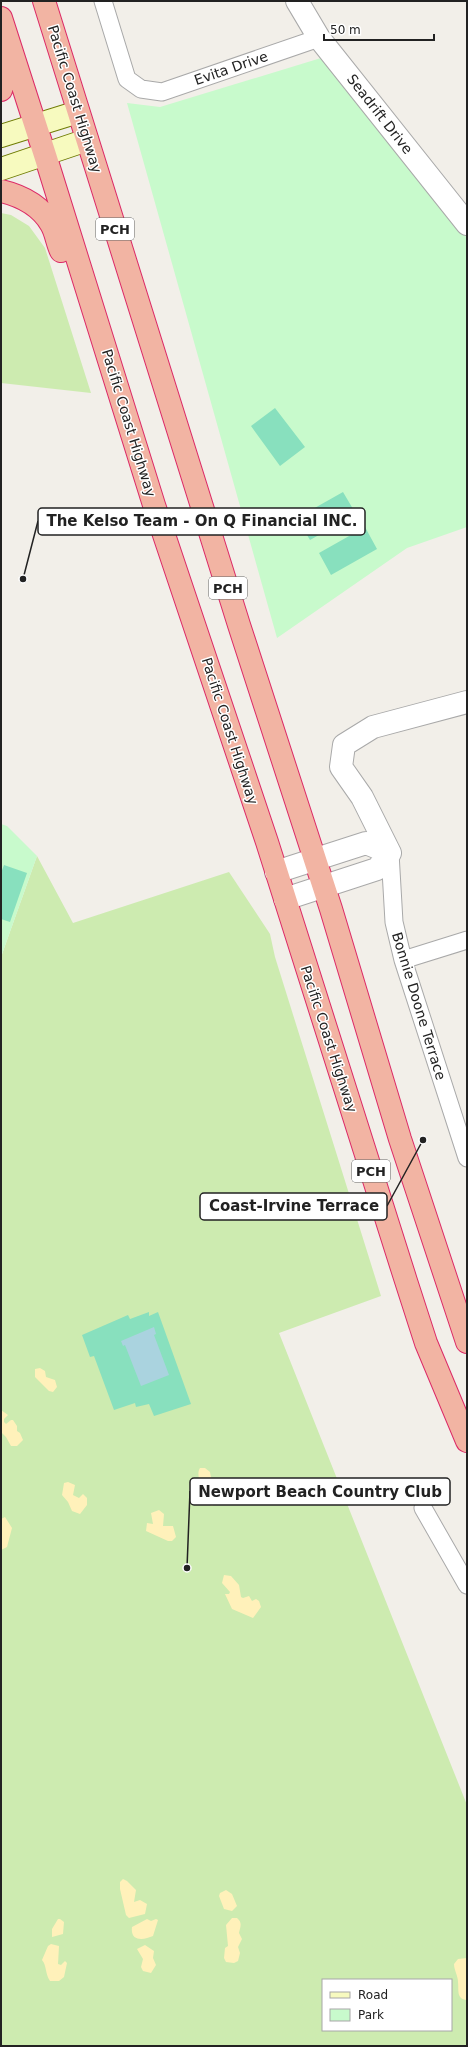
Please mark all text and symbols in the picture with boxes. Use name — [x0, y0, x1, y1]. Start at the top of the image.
scale bar — [324, 16, 434, 42]
street label: Pacific Coast Highway — [45, 23, 105, 175]
text: 50 m — [330, 23, 361, 37]
street label: Evita Drive — [192, 48, 270, 88]
street label: Seadrift Drive — [344, 71, 416, 157]
road number: PCH — [96, 218, 134, 240]
street label: Pacific Coast Highway — [99, 347, 159, 499]
callout: The Kelso Team - On Q Financial INC. — [38, 508, 365, 535]
text: The Kelso Team - On Q Financial INC. — [46, 512, 358, 530]
road number: PCH — [209, 577, 247, 599]
street label: Pacific Coast Highway — [199, 655, 261, 807]
street label: Bonnie Doone Terrace — [389, 930, 449, 1082]
street label: Pacific Coast Highway — [298, 963, 360, 1115]
road number: PCH — [352, 1160, 390, 1182]
callout: Coast-Irvine Terrace — [200, 1193, 387, 1220]
text: Coast-Irvine Terrace — [209, 1197, 379, 1215]
callout: Newport Beach Country Club — [190, 1478, 450, 1505]
text: Newport Beach Country Club — [198, 1483, 442, 1501]
legend — [322, 1979, 452, 2031]
text: Road — [358, 1988, 388, 2002]
text: Park — [358, 2008, 384, 2022]

